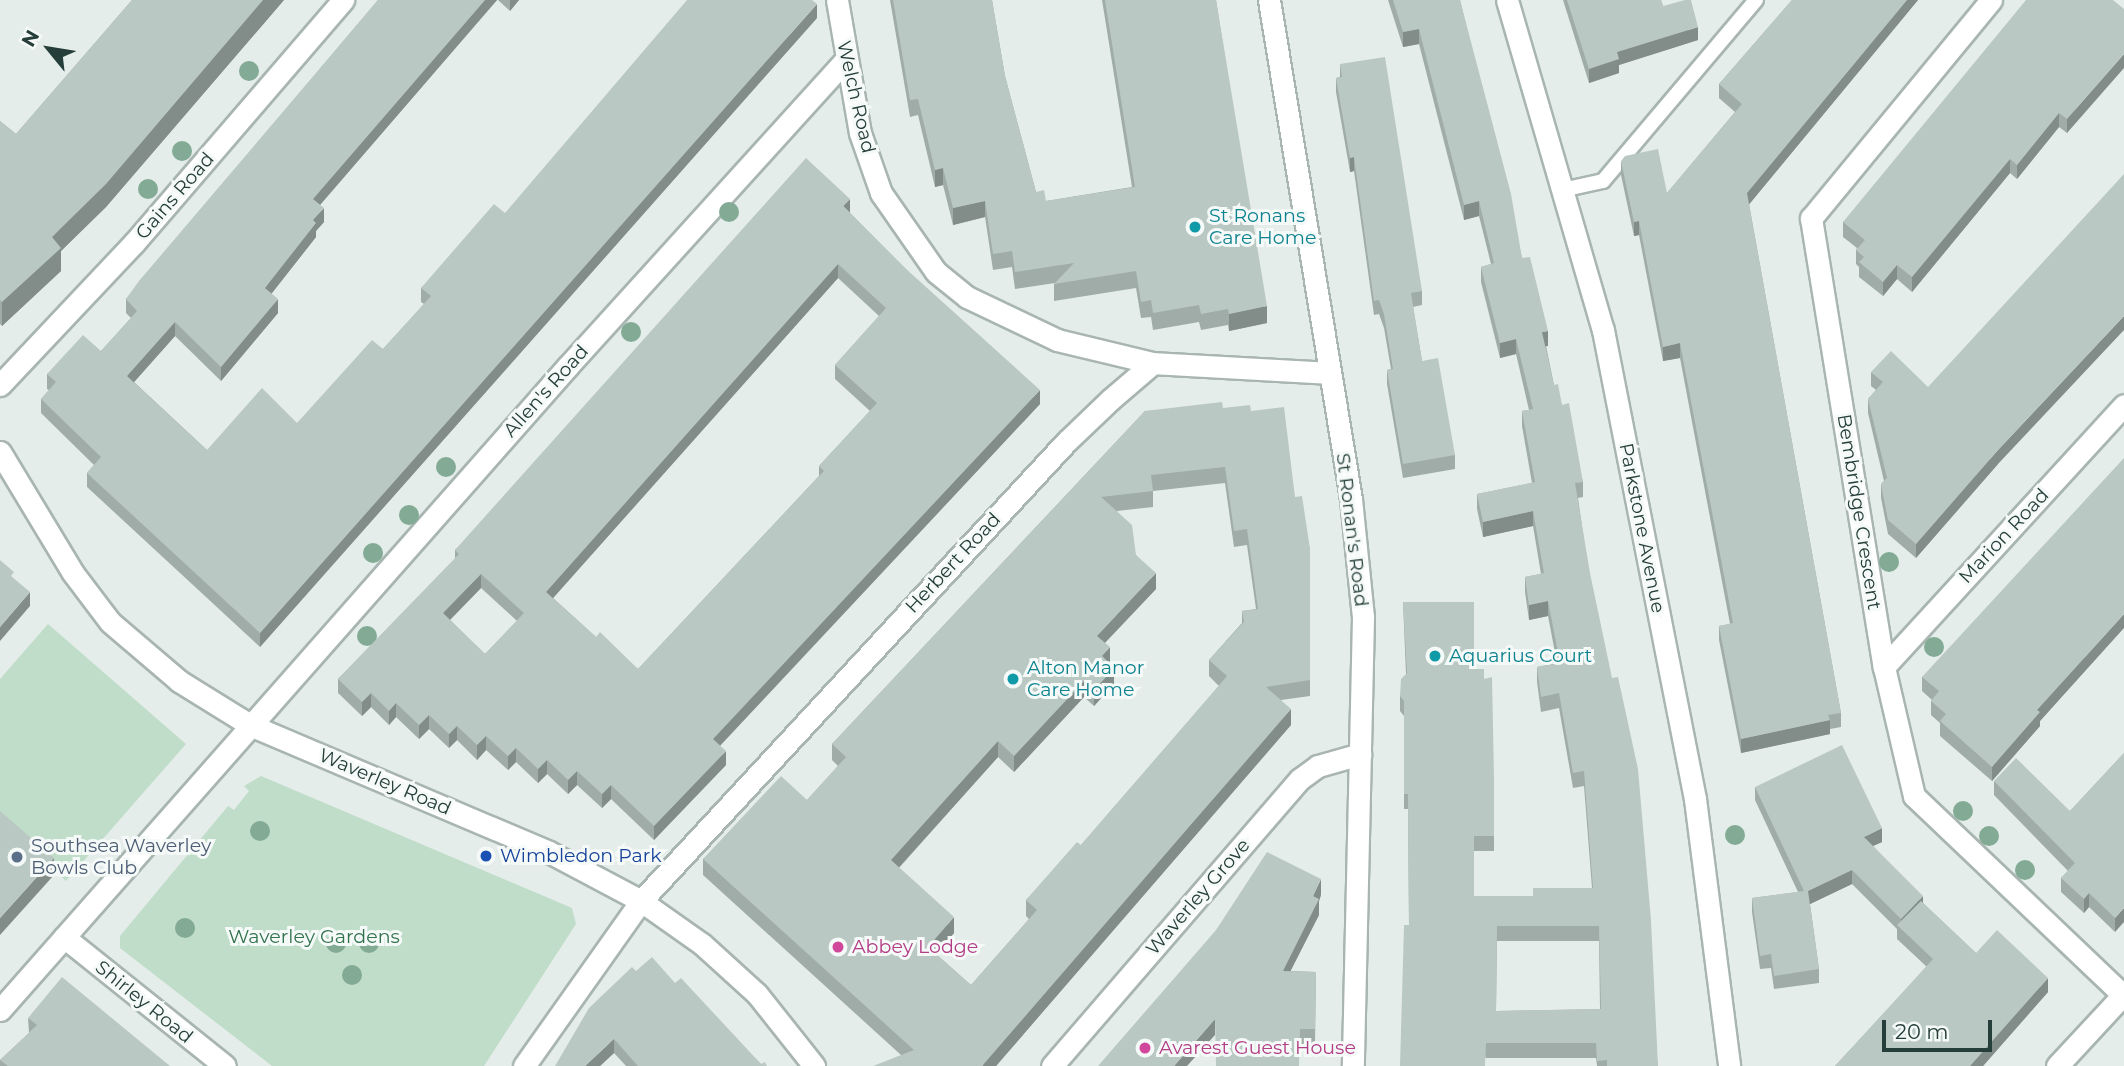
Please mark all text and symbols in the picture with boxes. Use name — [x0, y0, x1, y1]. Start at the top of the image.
north arrow — [14, 14, 84, 84]
text: N — [17, 26, 44, 51]
street label: Welch Road — [832, 39, 880, 155]
street label: Gains Road — [131, 148, 219, 244]
place label: St Ronans Care Home — [1209, 205, 1316, 249]
marker: St Ronans Care Home — [1187, 219, 1203, 235]
street label: Allen's Road — [499, 340, 593, 442]
street label: Bembridge Crescent — [1832, 412, 1886, 612]
street label: Parkstone Avenue — [1614, 441, 1670, 615]
street label: St Ronan's Road — [1331, 452, 1373, 608]
street label: Marion Road — [1954, 484, 2054, 588]
street label: Herbert Road — [901, 508, 1005, 618]
place label: Aquarius Court — [1449, 645, 1592, 667]
marker: Aquarius Court — [1427, 648, 1443, 664]
place label: Alton Manor Care Home — [1027, 657, 1144, 701]
marker: Alton Manor Care Home — [1005, 671, 1021, 687]
street label: Waverley Road — [315, 744, 455, 820]
street label: Waverley Grove — [1141, 834, 1255, 960]
place label: Southsea Waverley Bowls Club — [31, 835, 211, 879]
place label: Wimbledon Park — [500, 845, 662, 867]
marker: Wimbledon Park — [478, 848, 494, 864]
marker: Southsea Waverley Bowls Club — [9, 849, 25, 865]
park label: Waverley Gardens — [228, 926, 400, 948]
place label: Abbey Lodge — [852, 936, 978, 958]
marker: Abbey Lodge — [830, 939, 846, 955]
street label: Shirley Road — [91, 956, 197, 1048]
scale bar — [1886, 1006, 1996, 1050]
text: 20 m — [1895, 1019, 1949, 1044]
place label: Avarest Guest House — [1159, 1037, 1356, 1059]
marker: Avarest Guest House — [1137, 1040, 1153, 1056]

